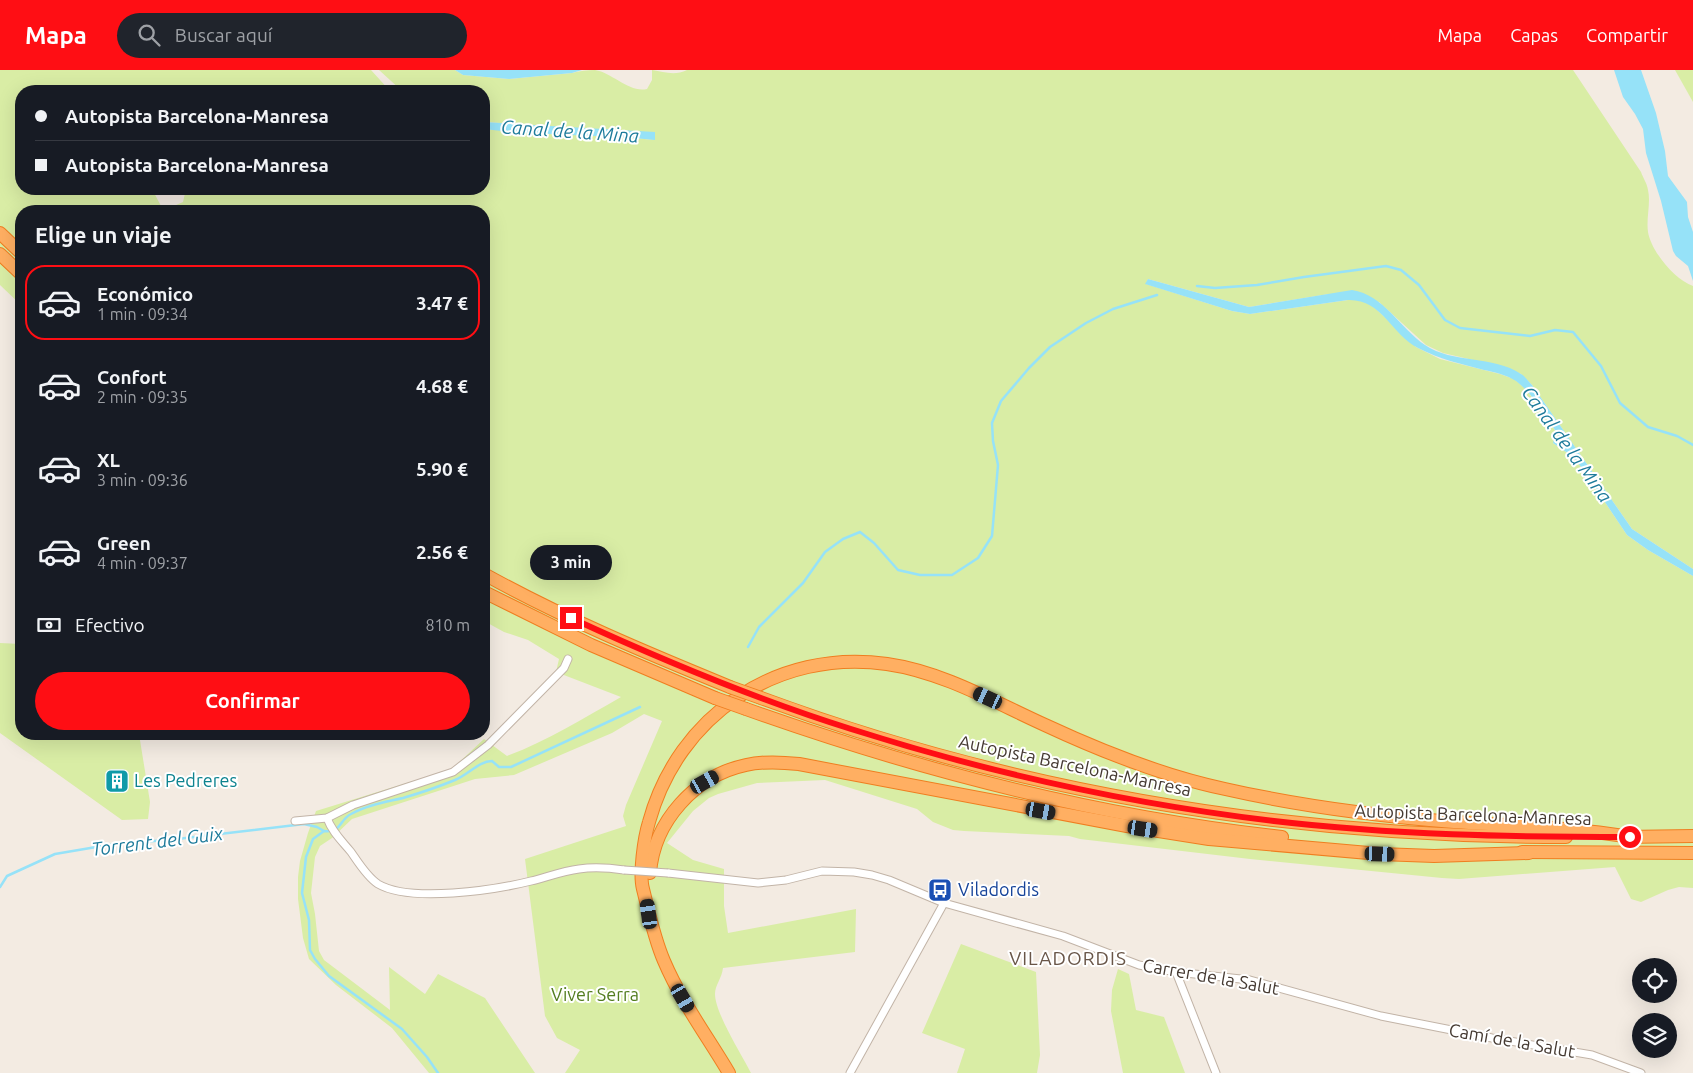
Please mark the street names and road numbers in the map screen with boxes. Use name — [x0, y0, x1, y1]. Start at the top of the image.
street label: Autopista Barcelona-Manresa — [957, 731, 1193, 799]
street label: Autopista Barcelona-Manresa — [1354, 800, 1592, 828]
street label: Carrer de la Salut — [1141, 954, 1281, 998]
street label: Camí de la Salut — [1447, 1019, 1577, 1061]

